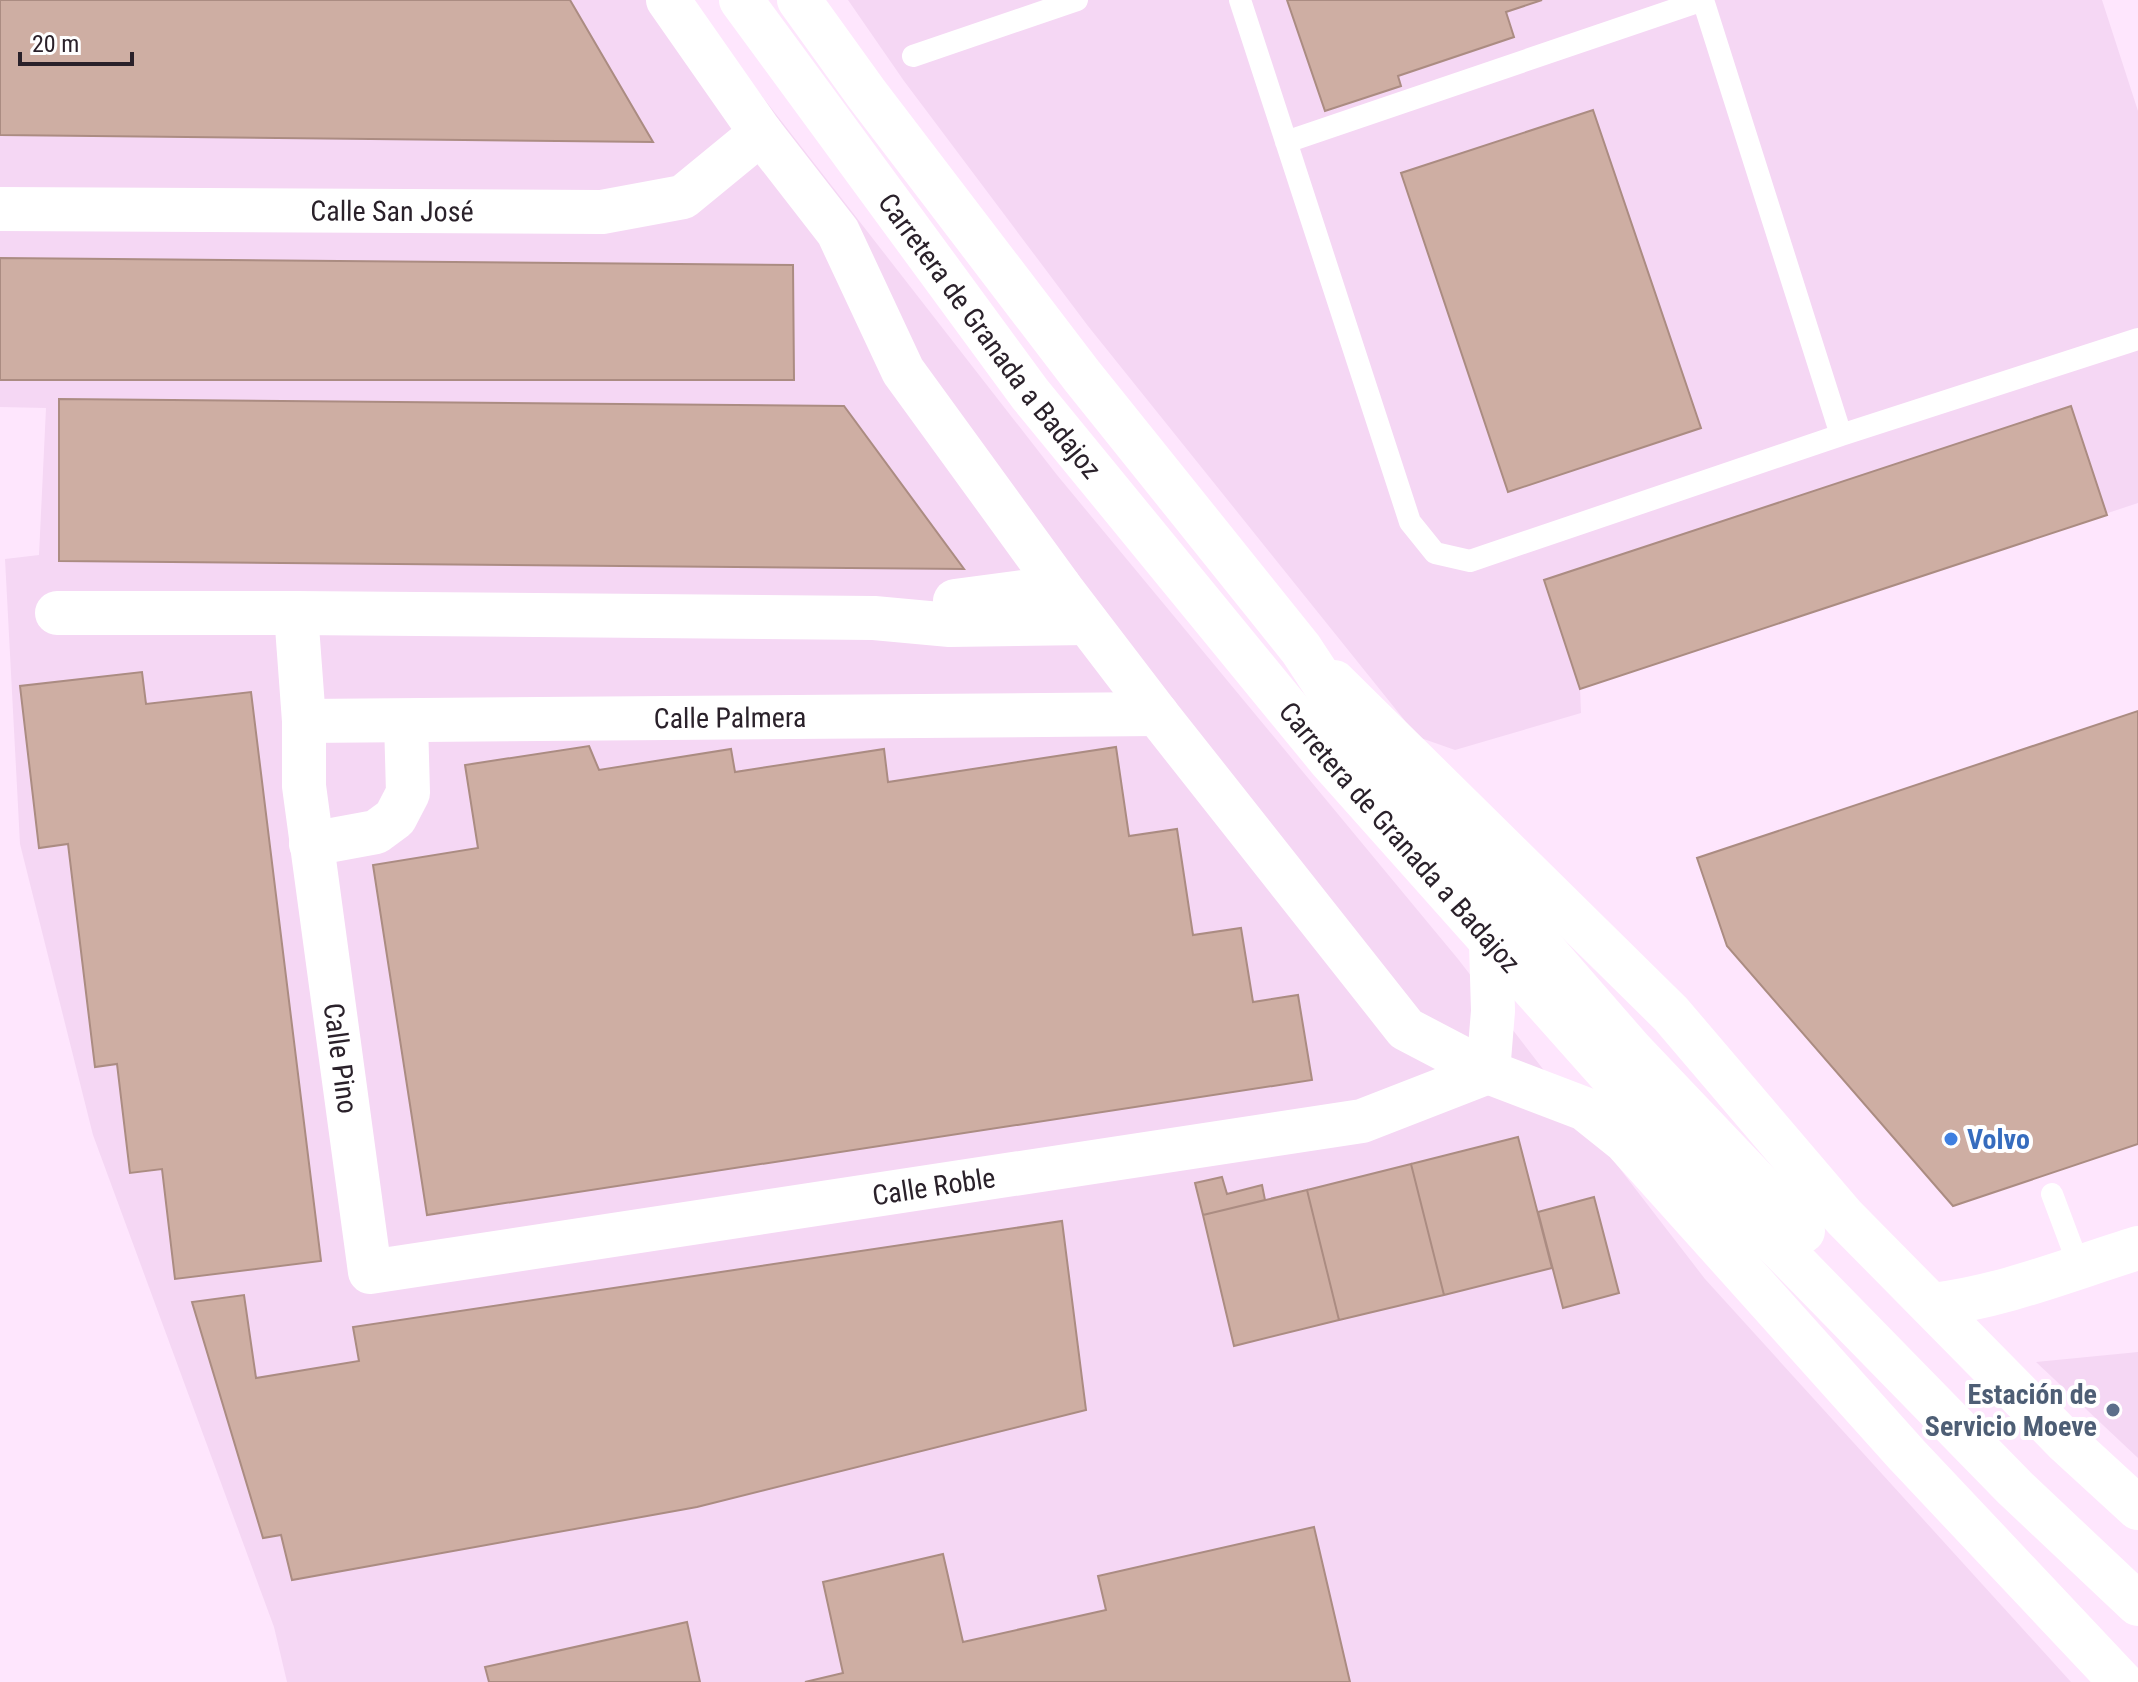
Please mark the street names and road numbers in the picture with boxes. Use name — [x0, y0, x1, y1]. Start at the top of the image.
street label: Carretera de Granada a Badajoz — [871, 187, 1108, 485]
street label: Calle San José — [310, 195, 474, 228]
street label: Carretera de Granada a Badajoz — [1272, 696, 1527, 979]
street label: Calle Palmera — [654, 701, 806, 735]
street label: Calle Pino — [317, 1001, 364, 1116]
street label: Calle Roble — [870, 1161, 998, 1212]

